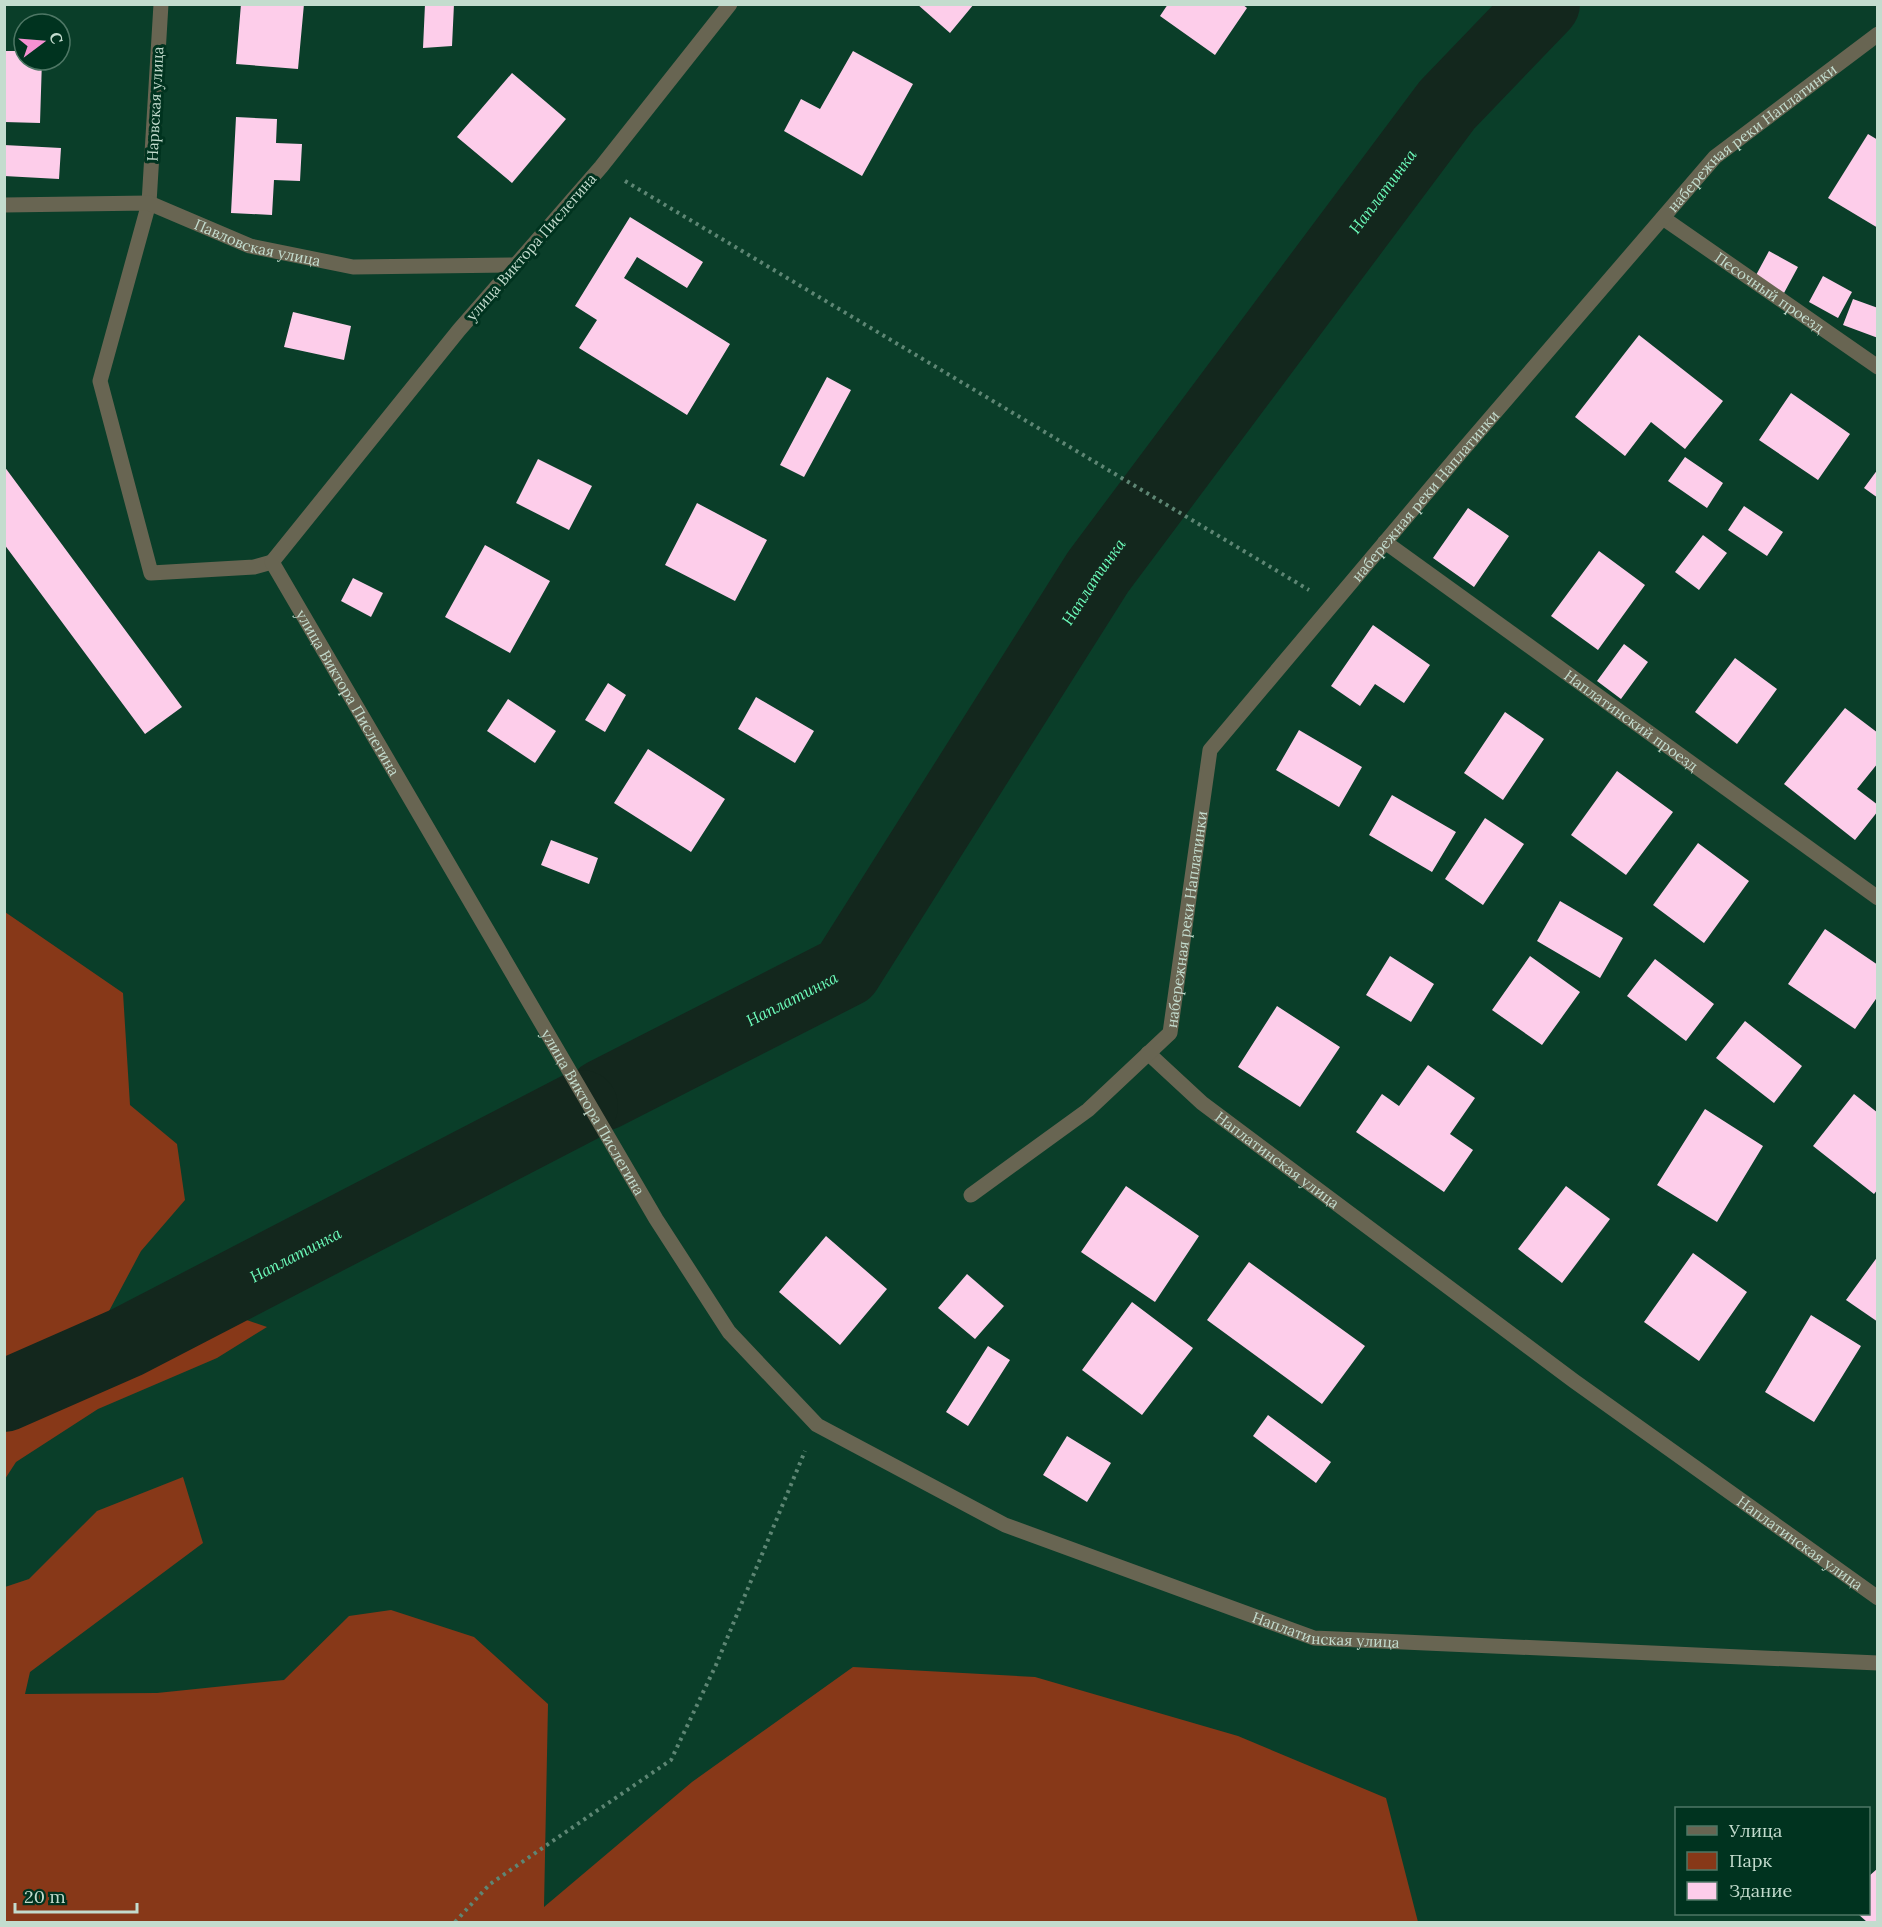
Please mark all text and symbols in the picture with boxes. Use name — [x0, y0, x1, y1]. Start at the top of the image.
north arrow — [12, 12, 72, 72]
text: С — [45, 30, 68, 46]
street label: Нарвская улица — [143, 46, 168, 162]
street label: набережная реки Наплатинки — [1663, 59, 1840, 216]
water label: Наплатинка — [1345, 145, 1421, 237]
street label: улица Виктора Пислегина — [462, 169, 600, 325]
street label: Павловская улица — [192, 214, 323, 270]
street label: Песочный проезд — [1711, 248, 1828, 337]
street label: набережная реки Наплатинки — [1347, 406, 1503, 585]
water label: Наплатинка — [1057, 534, 1130, 629]
street label: улица Виктора Пислегина — [292, 606, 404, 779]
street label: Наплатинский проезд — [1561, 665, 1702, 775]
street label: набережная реки Наплатинки — [1161, 810, 1211, 1029]
water label: Наплатинка — [743, 967, 841, 1030]
street label: улица Виктора Пислегина — [537, 1025, 650, 1199]
street label: Наплатинская улица — [1212, 1107, 1344, 1212]
water label: Наплатинка — [246, 1223, 345, 1287]
street label: Наплатинская улица — [1734, 1491, 1867, 1594]
street label: Наплатинская улица — [1250, 1607, 1400, 1651]
legend — [1675, 1807, 1870, 1915]
text: Улица — [1728, 1819, 1782, 1842]
text: Парк — [1729, 1849, 1773, 1872]
scale bar — [15, 1876, 136, 1914]
text: Здание — [1729, 1879, 1792, 1902]
text: 20 m — [24, 1885, 66, 1908]

